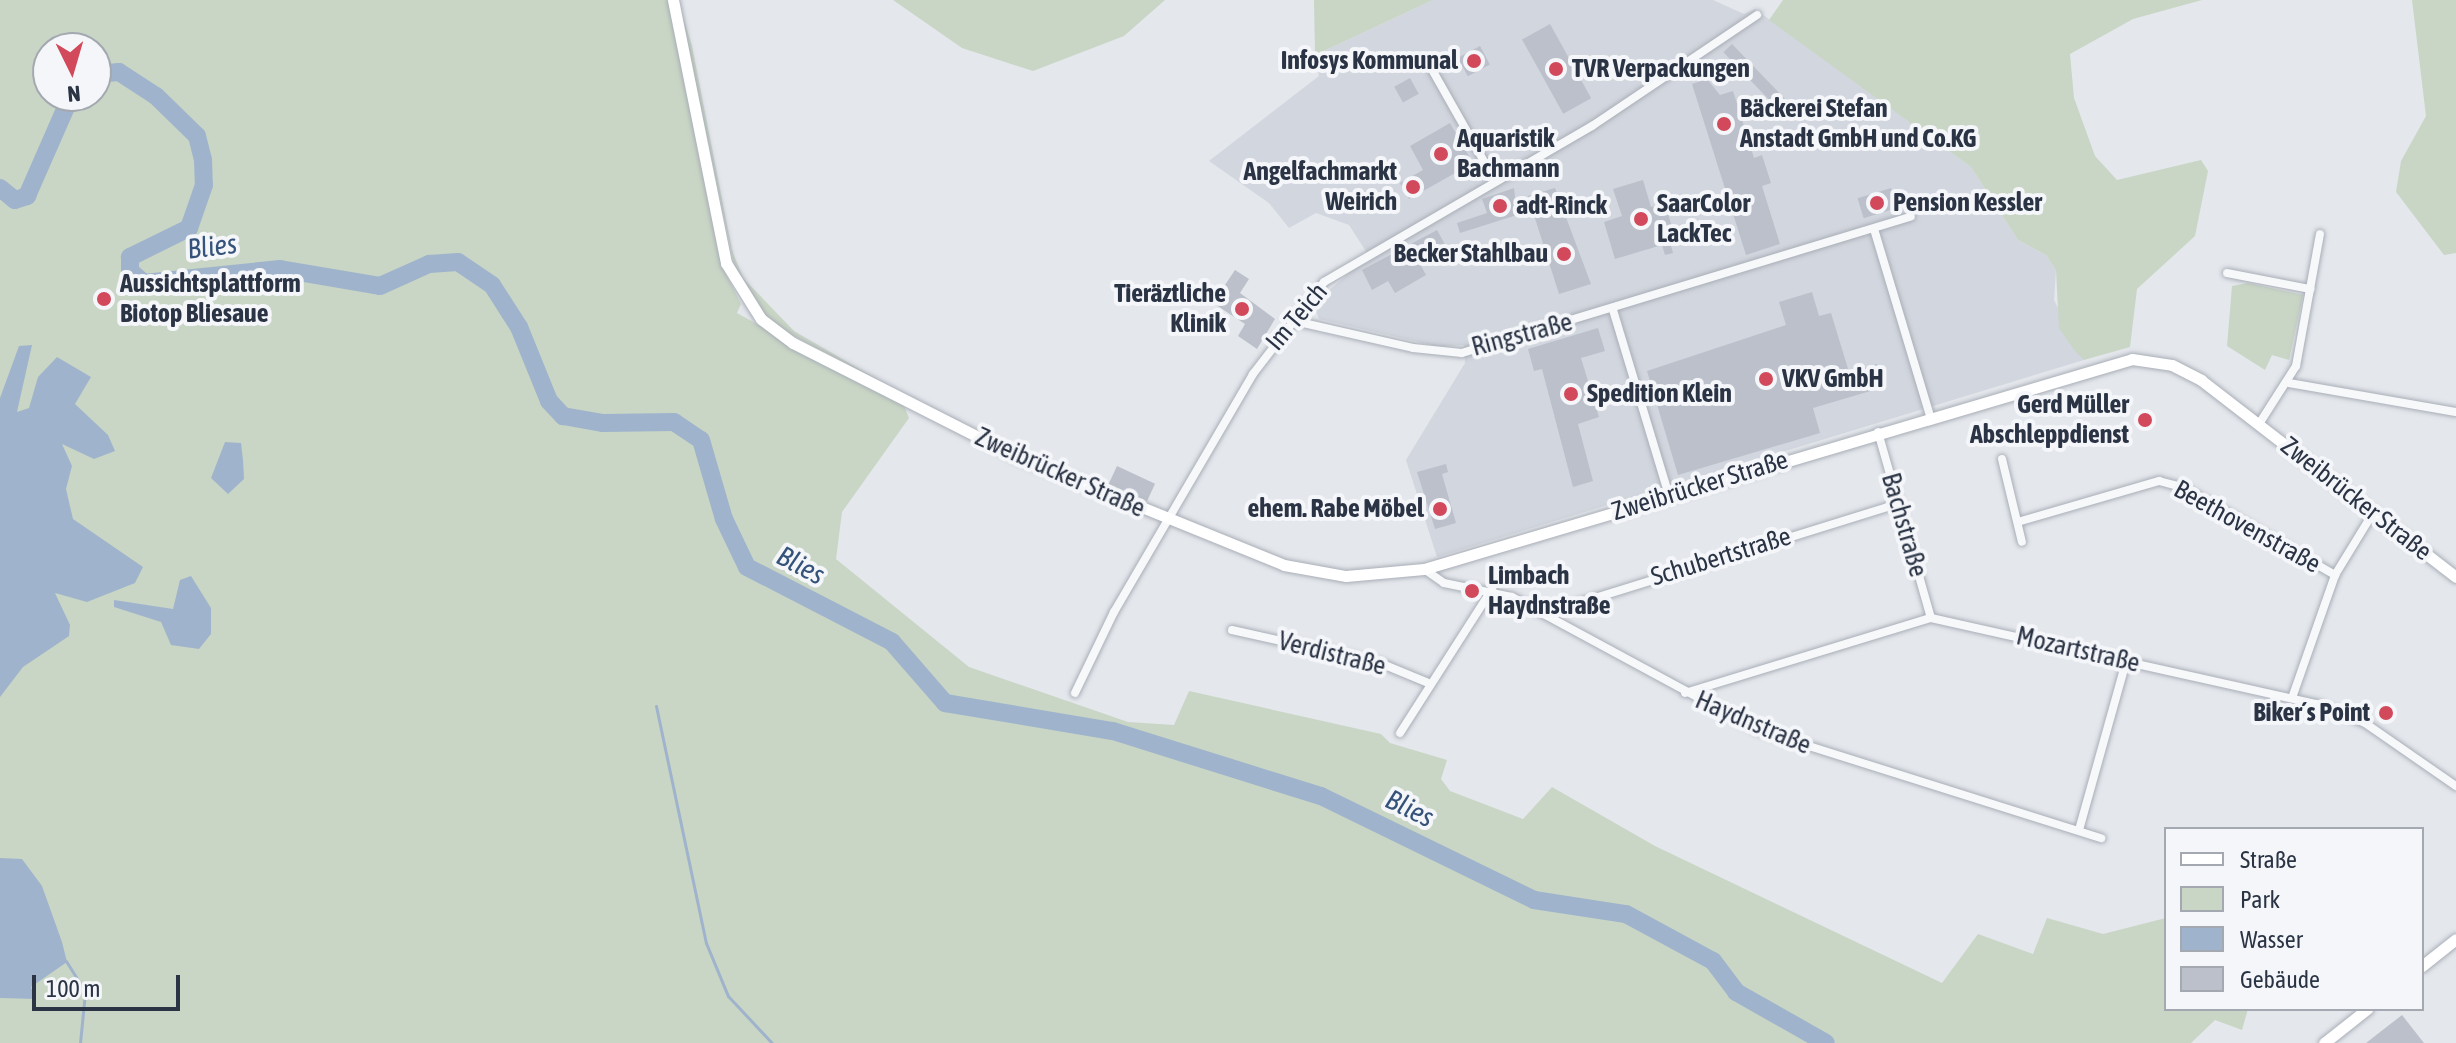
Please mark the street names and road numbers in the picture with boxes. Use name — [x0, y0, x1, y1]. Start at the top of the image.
street label: Im Teich — [1260, 277, 1334, 357]
street label: Ringstraße — [1468, 307, 1576, 363]
street label: Zweibrücker Straße — [970, 422, 1150, 524]
street label: Zweibrücker Straße — [2274, 431, 2438, 567]
street label: Zweibrücker Straße — [1608, 444, 1792, 528]
street label: Bachstraße — [1874, 469, 1934, 581]
street label: Beethovenstraße — [2168, 474, 2326, 580]
street label: Schubertstraße — [1647, 521, 1795, 593]
street label: Mozartstraße — [2013, 621, 2143, 679]
street label: Verdistraße — [1275, 626, 1389, 682]
street label: Haydnstraße — [1691, 685, 1815, 761]

